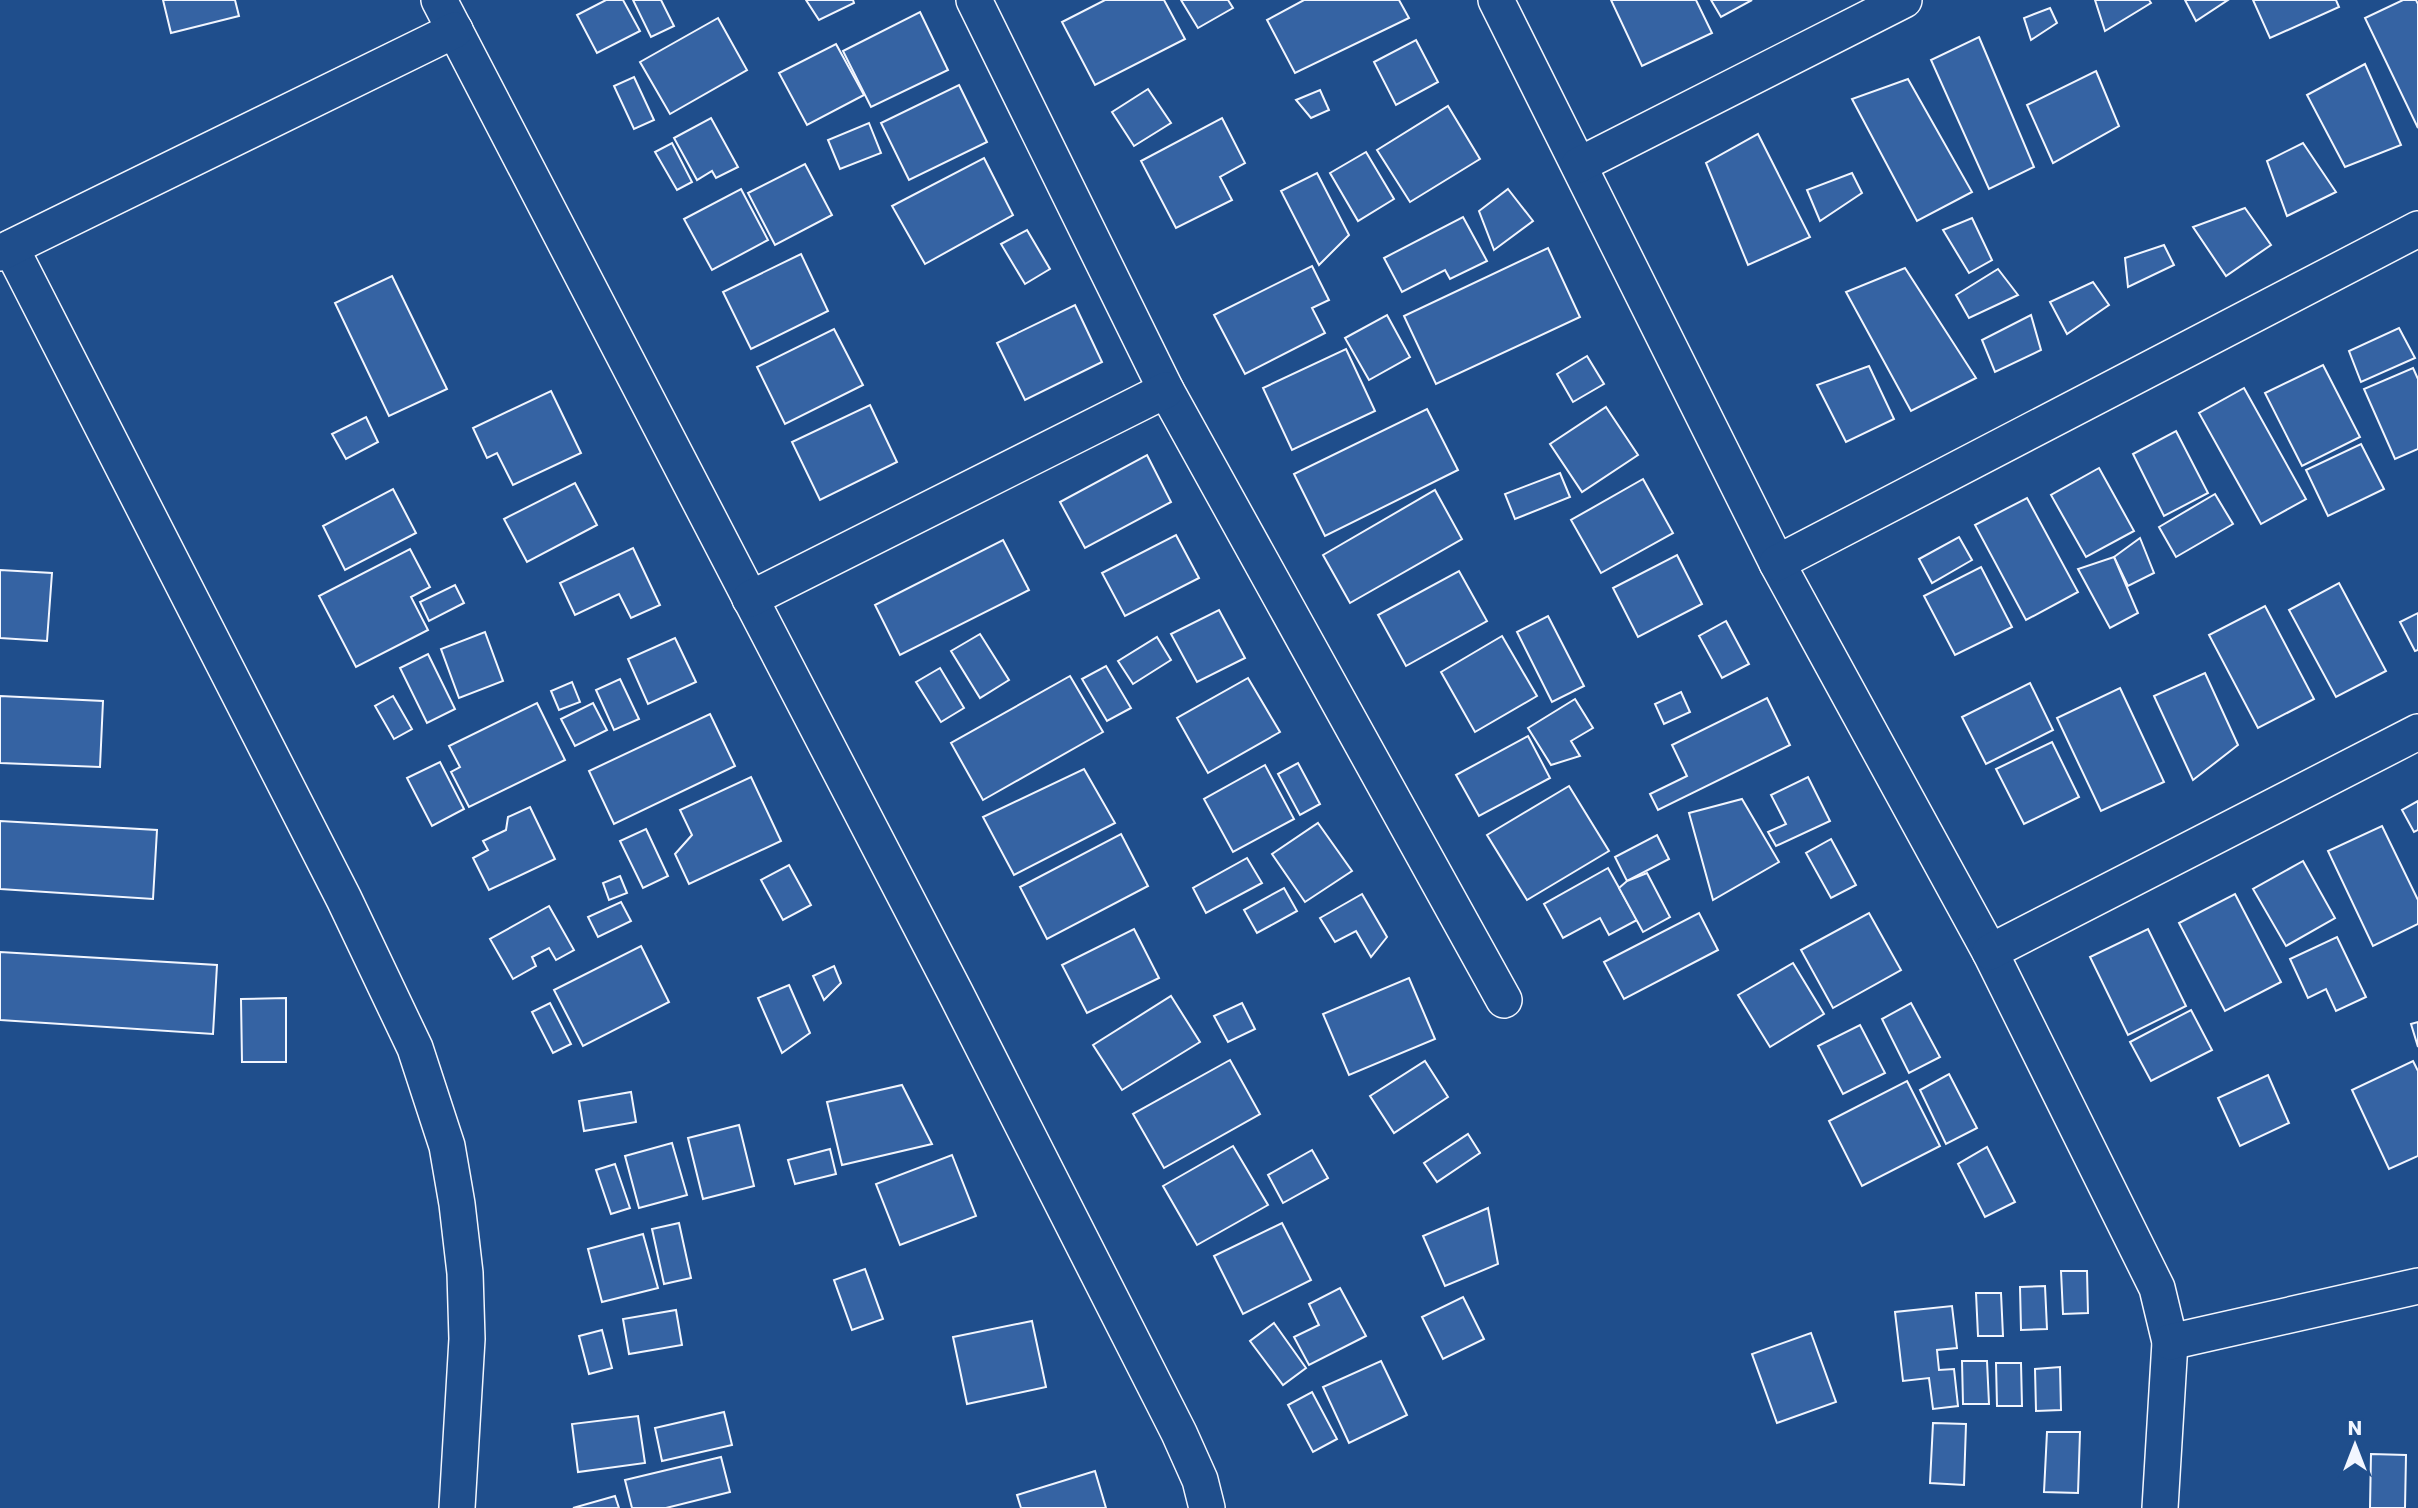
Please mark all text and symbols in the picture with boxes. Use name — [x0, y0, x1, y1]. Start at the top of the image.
north arrow — [2320, 1410, 2390, 1480]
text: N — [2348, 1415, 2362, 1442]

